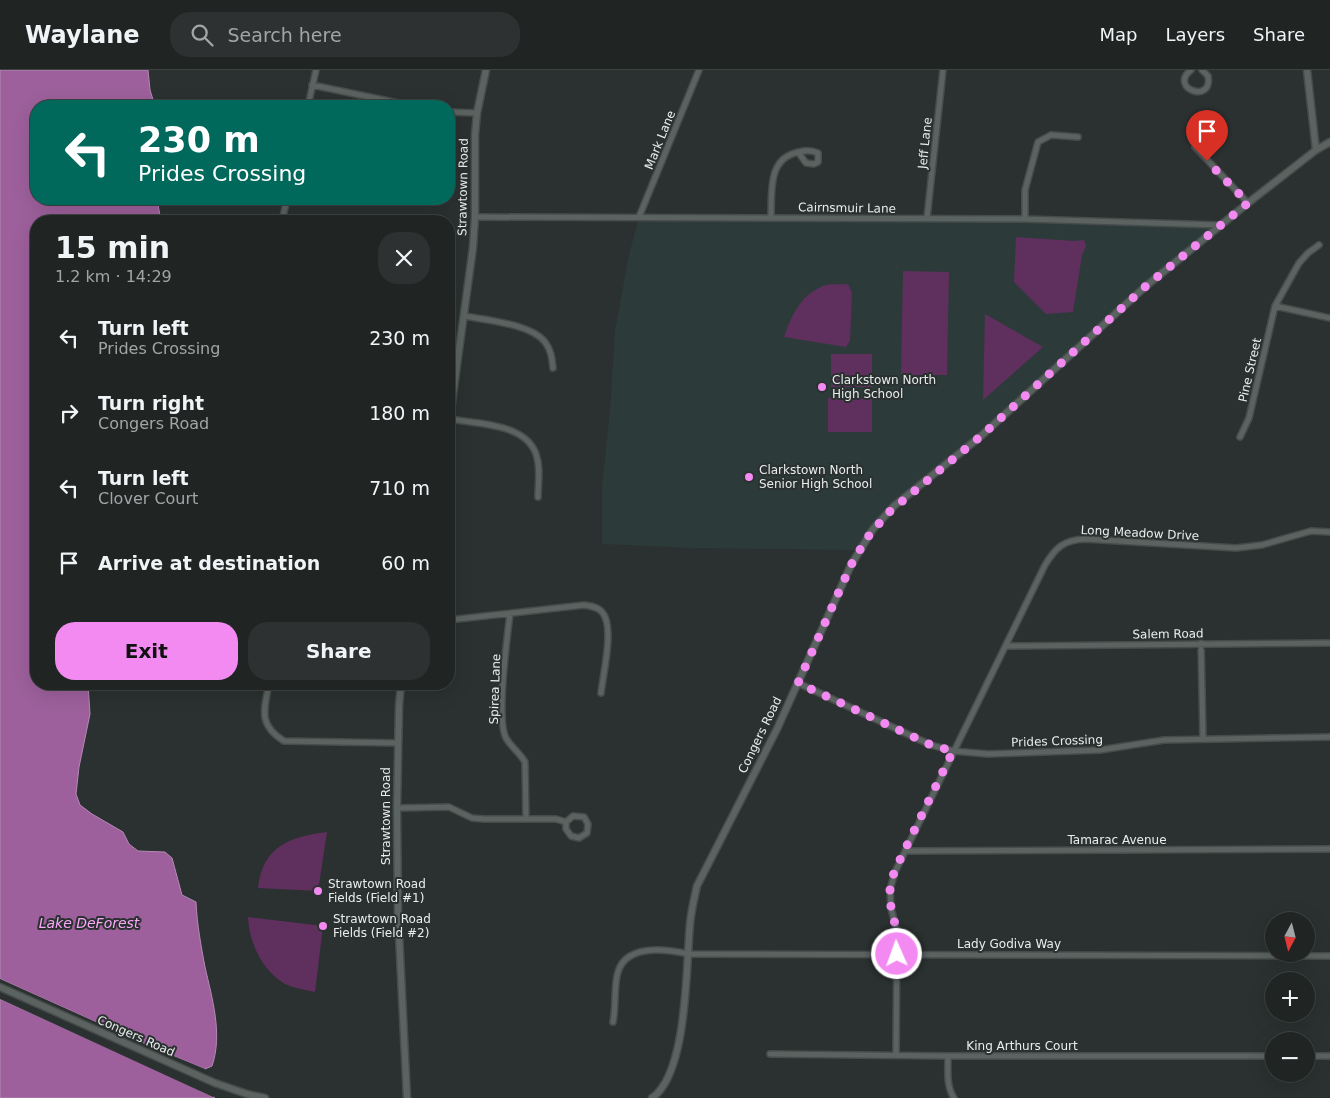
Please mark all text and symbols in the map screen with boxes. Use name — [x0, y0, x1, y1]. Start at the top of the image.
search box — [170, 12, 520, 57]
text: Waylane — [25, 21, 140, 49]
icon: search — [188, 21, 216, 49]
text: Search here — [228, 24, 342, 46]
text: Map — [1099, 24, 1137, 45]
text: Layers — [1165, 24, 1225, 45]
text: Share — [1253, 24, 1305, 45]
street label: Mark Lane — [642, 108, 678, 172]
pin — [1186, 110, 1228, 161]
street label: Jeff Lane — [915, 116, 935, 171]
icon: arrive — [1193, 117, 1221, 145]
icon: left — [55, 120, 120, 185]
text: 230 m — [138, 120, 260, 160]
street label: Strawtown Road — [455, 138, 471, 236]
text: Prides Crossing — [138, 161, 306, 186]
street label: Cairnsmuir Lane — [798, 200, 896, 216]
text: 15 min — [55, 230, 170, 265]
button: close — [378, 232, 430, 284]
text: 1.2 km · 14:29 — [55, 267, 172, 286]
text: Turn left — [98, 317, 189, 339]
icon: left — [55, 324, 83, 352]
text: 230 m — [369, 327, 430, 349]
street label: Pine Street — [1236, 336, 1264, 404]
text: Prides Crossing — [98, 339, 220, 358]
place label: Clarkstown North High School — [832, 373, 936, 401]
marker: Clarkstown North High School — [816, 381, 828, 393]
text: Turn right — [98, 392, 204, 414]
icon: right — [55, 399, 83, 427]
text: 180 m — [369, 402, 430, 424]
text: Congers Road — [98, 414, 209, 433]
place label: Clarkstown North Senior High School — [759, 463, 872, 491]
text: Turn left — [98, 467, 189, 489]
marker: Clarkstown North Senior High School — [743, 471, 755, 483]
icon: left — [55, 474, 83, 502]
text: 710 m — [369, 477, 430, 499]
text: Clover Court — [98, 489, 198, 508]
street label: Long Meadow Drive — [1080, 523, 1200, 543]
icon: arrive — [55, 549, 83, 577]
text: Arrive at destination — [98, 552, 320, 574]
text: 60 m — [381, 552, 430, 574]
button: Exit — [55, 622, 238, 680]
button: Share — [248, 622, 430, 680]
street label: Salem Road — [1132, 626, 1204, 642]
street label: Spirea Lane — [487, 653, 503, 725]
street label: Congers Road — [735, 694, 785, 776]
street label: Prides Crossing — [1011, 732, 1103, 750]
street label: Strawtown Road — [379, 767, 393, 865]
street label: Tamarac Avenue — [1066, 833, 1167, 847]
place label: Strawtown Road Fields (Field #1) — [328, 877, 426, 905]
marker: Strawtown Road Fields (Field #1) — [312, 885, 324, 897]
place label: Strawtown Road Fields (Field #2) — [333, 912, 431, 940]
north arrow — [1265, 912, 1315, 962]
map controls — [1265, 912, 1315, 1082]
water label: Lake DeForest — [39, 915, 140, 931]
marker: Strawtown Road Fields (Field #2) — [317, 920, 329, 932]
position arrow — [870, 927, 922, 979]
street label: Lady Godiva Way — [957, 937, 1061, 951]
button: + — [1265, 972, 1315, 1022]
street label: Congers Road — [95, 1013, 177, 1059]
button: − — [1265, 1032, 1315, 1082]
street label: King Arthurs Court — [966, 1039, 1078, 1053]

